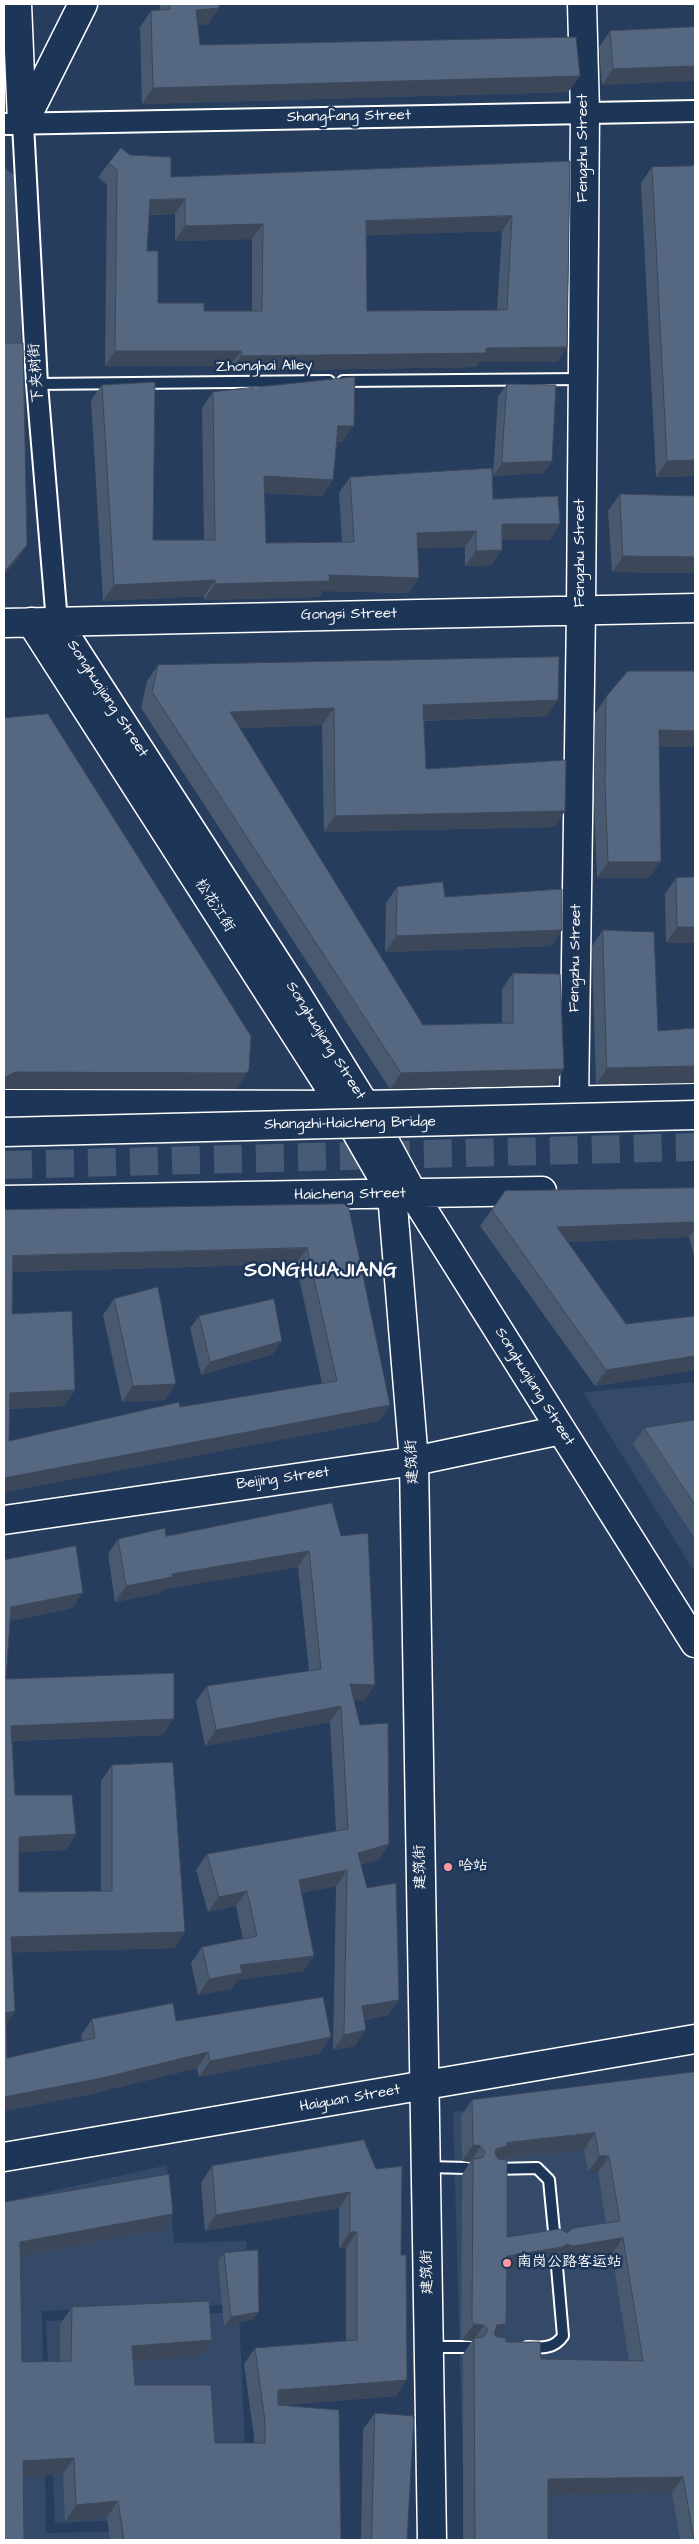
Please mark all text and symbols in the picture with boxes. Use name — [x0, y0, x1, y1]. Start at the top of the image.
street label: Fengzhu Street — [575, 94, 593, 202]
street label: Shangfang Street — [287, 107, 411, 127]
street label: 下夹树街 — [26, 342, 48, 404]
street label: Zhonghai Alley — [215, 357, 313, 377]
street label: Fengzhu Street — [572, 499, 590, 607]
street label: Gongsi Street — [301, 605, 397, 625]
street label: Songhuajiang Street — [62, 637, 152, 761]
street label: 松花江街 — [190, 876, 238, 936]
street label: Fengzhu Street — [566, 904, 586, 1012]
street label: Songhuajiang Street — [281, 979, 369, 1103]
street label: Shangzhi-Haicheng Bridge — [264, 1114, 436, 1134]
street label: Haicheng Street — [294, 1185, 406, 1205]
district label: SONGHUAJIANG — [243, 1260, 399, 1284]
street label: Songhuajiang Street — [490, 1325, 578, 1449]
street label: 建筑街 — [403, 1439, 423, 1485]
street label: Beijing Street — [235, 1464, 331, 1494]
street label: 建筑街 — [412, 1844, 430, 1890]
place label: 哈站 — [458, 1858, 488, 1876]
marker: 哈站 — [442, 1861, 454, 1873]
street label: Haiguan Street — [298, 2081, 402, 2117]
street label: 建筑街 — [419, 2249, 437, 2295]
place label: 南岗公路客运站 — [517, 2254, 622, 2272]
marker: 南岗公路客运站 — [501, 2257, 513, 2269]

